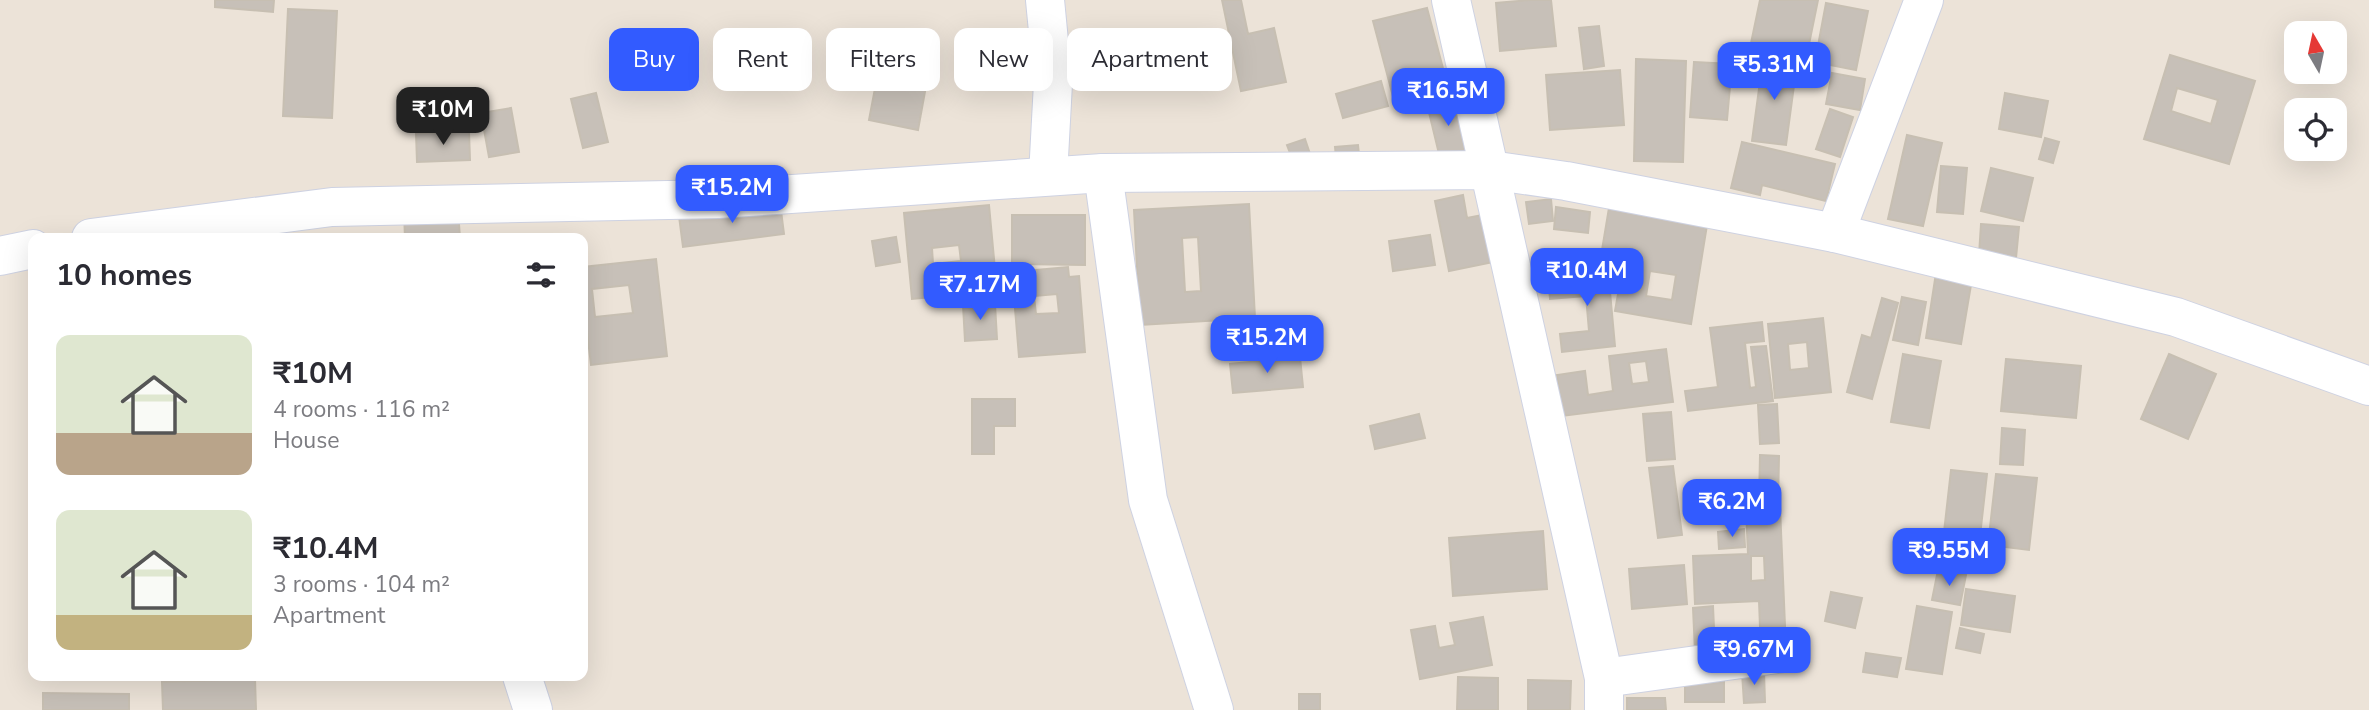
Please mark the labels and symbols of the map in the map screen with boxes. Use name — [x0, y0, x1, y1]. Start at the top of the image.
north arrow — [2284, 21, 2347, 84]
pin: ₹5.31M — [1717, 42, 1831, 102]
pin: ₹16.5M — [1391, 68, 1505, 128]
pin: ₹10M — [402, 88, 484, 147]
pin: ₹15.2M — [675, 166, 789, 225]
pin: ₹10.4M — [1530, 248, 1644, 308]
pin: ₹7.17M — [923, 262, 1037, 322]
pin: ₹15.2M — [1210, 316, 1324, 375]
pin: ₹6.2M — [1683, 480, 1781, 539]
pin: ₹9.55M — [1892, 528, 2006, 588]
pin: ₹9.67M — [1697, 628, 1811, 687]

